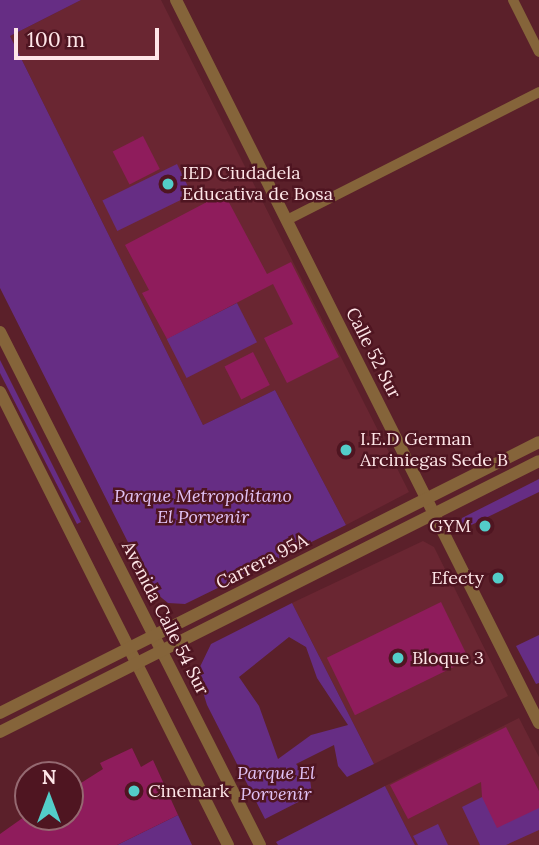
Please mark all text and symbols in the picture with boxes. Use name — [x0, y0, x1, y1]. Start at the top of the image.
scale bar — [18, 14, 163, 58]
text: 100 m — [27, 26, 85, 53]
place label: IED Ciudadela Educativa de Bosa — [182, 163, 333, 206]
marker: IED Ciudadela Educativa de Bosa — [160, 176, 176, 192]
street label: Calle 52 Sur — [341, 304, 405, 402]
place label: I.E.D German Arciniegas Sede B — [360, 429, 508, 472]
marker: I.E.D German Arciniegas Sede B — [338, 442, 354, 458]
park label: Parque Metropolitano El Porvenir — [114, 486, 292, 528]
place label: GYM — [429, 515, 471, 537]
marker: GYM — [477, 518, 493, 534]
street label: Carrera 95A — [212, 530, 312, 594]
street label: Avenida Calle 54 Sur — [117, 538, 213, 698]
place label: Efecty — [431, 567, 484, 589]
marker: Efecty — [490, 570, 506, 586]
place label: Bloque 3 — [412, 647, 484, 669]
marker: Bloque 3 — [390, 650, 406, 666]
north arrow — [14, 761, 84, 831]
park label: Parque El Porvenir — [237, 763, 315, 806]
text: N — [42, 765, 56, 789]
place label: Cinemark — [148, 780, 229, 802]
marker: Cinemark — [126, 783, 142, 799]

